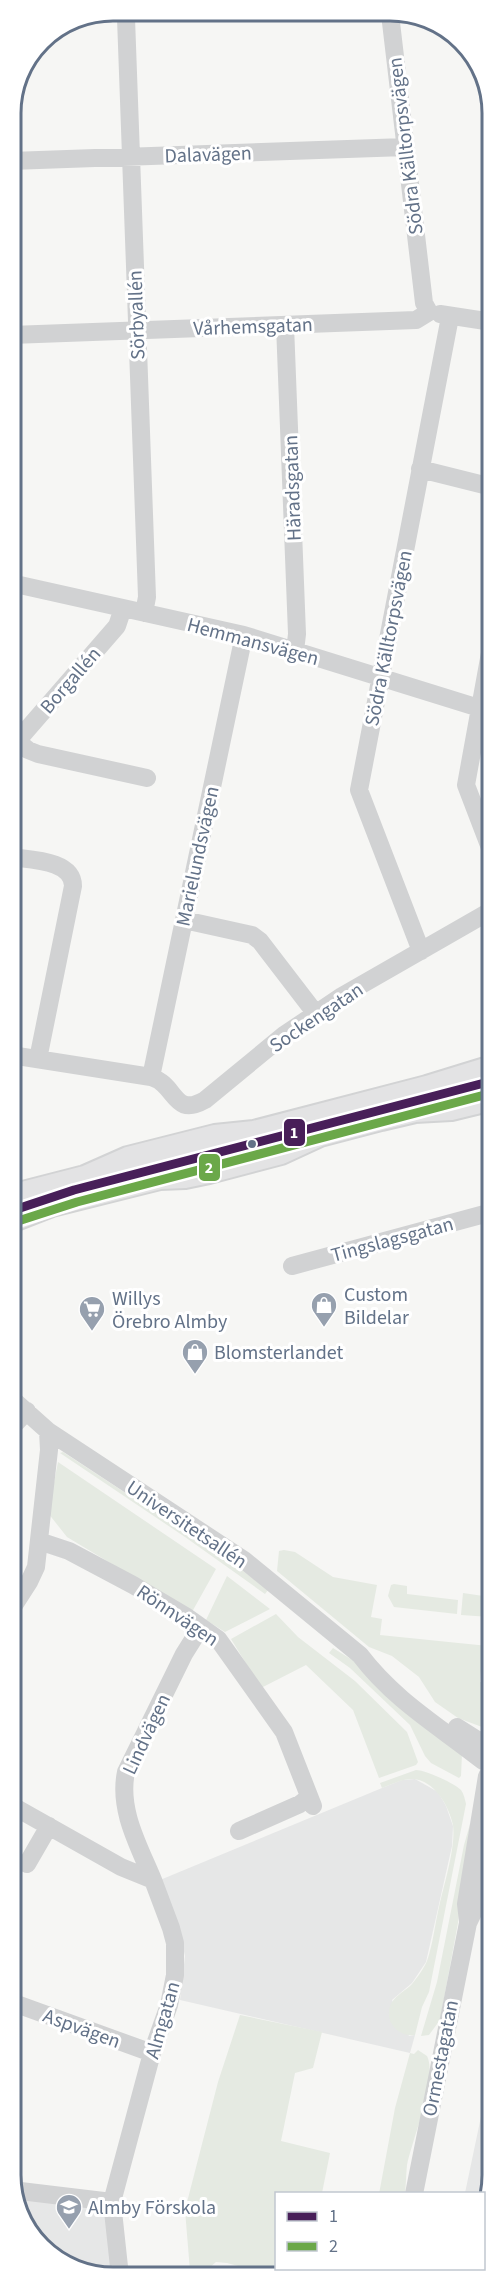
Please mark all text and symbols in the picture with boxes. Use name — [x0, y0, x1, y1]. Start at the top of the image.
street label: Södra Källtorpsvägen — [381, 56, 431, 236]
street label: Dalavägen — [164, 139, 252, 171]
street label: Sörbyallén — [121, 270, 153, 360]
street label: Vårhemsgatan — [193, 311, 313, 343]
street label: Häradsgatan — [277, 434, 309, 541]
street label: Södra Källtorpsvägen — [358, 548, 420, 728]
street label: Hemmansvägen — [184, 611, 322, 673]
street label: Borgallén — [34, 641, 108, 720]
street label: Marielundsvägen — [169, 784, 226, 929]
street label: Sockengatan — [264, 976, 369, 1060]
line badge: 1 — [283, 1118, 306, 1147]
text: 1 — [290, 1122, 298, 1144]
unlabelled marker — [246, 1138, 258, 1150]
line badge: 2 — [198, 1153, 221, 1182]
text: 2 — [205, 1157, 213, 1179]
street label: Tingslagsgatan — [328, 1210, 457, 1270]
place label: Custom Bildelar — [344, 1281, 409, 1332]
place label: Willys Örebro Almby — [112, 1285, 228, 1336]
shop icon: Custom Bildelar — [309, 1290, 339, 1328]
supermarket icon: Willys Örebro Almby — [77, 1294, 107, 1332]
shop icon: Blomsterlandet — [180, 1337, 210, 1375]
place label: Blomsterlandet — [214, 1339, 344, 1367]
street label: Universitetsallén — [120, 1474, 252, 1576]
street label: Rönnvägen — [131, 1578, 224, 1654]
street label: Lindvägen — [116, 1689, 178, 1779]
street label: Almgatan — [139, 1978, 187, 2062]
street label: Ormestagatan — [416, 1998, 466, 2119]
street label: Aspvägen — [39, 2002, 124, 2056]
school or university icon: Almby Förskola — [54, 2192, 84, 2230]
legend — [275, 2192, 485, 2270]
place label: Almby Förskola — [88, 2194, 216, 2222]
text: 1 — [329, 2204, 338, 2229]
text: 2 — [329, 2234, 338, 2259]

